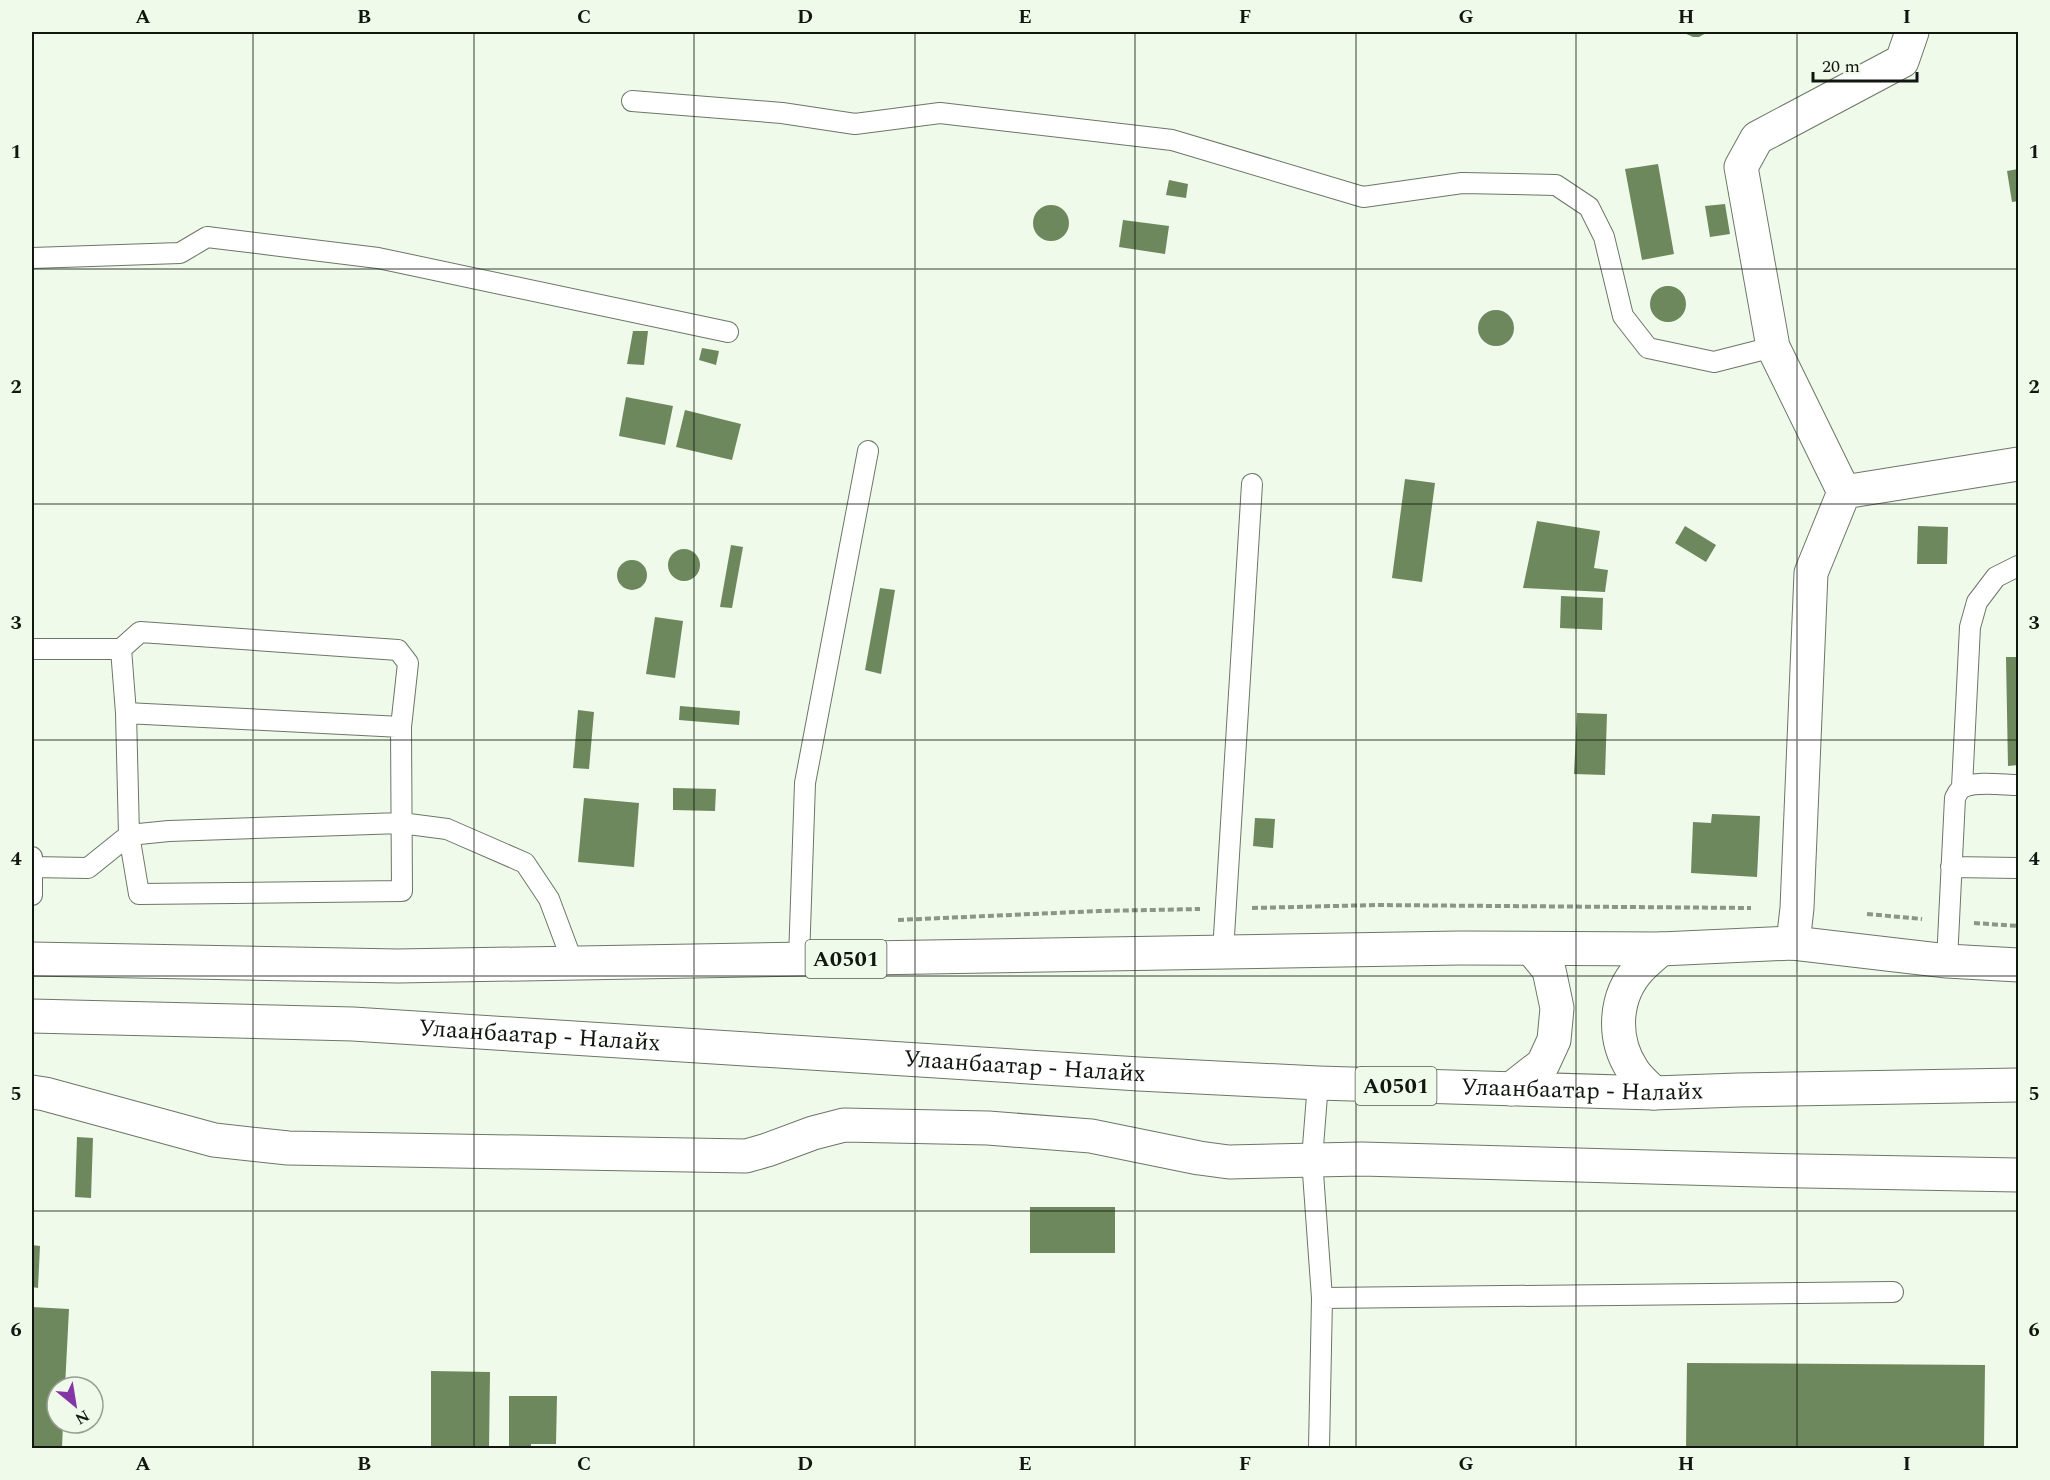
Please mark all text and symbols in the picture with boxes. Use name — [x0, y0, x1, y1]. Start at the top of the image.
text: A — [135, 2, 151, 32]
text: B — [357, 2, 371, 32]
text: C — [577, 2, 591, 32]
text: D — [797, 2, 813, 32]
text: E — [1018, 2, 1032, 32]
text: F — [1239, 2, 1251, 32]
text: G — [1458, 2, 1474, 32]
text: H — [1678, 2, 1694, 32]
text: I — [1903, 2, 1911, 32]
scale bar — [1813, 45, 1916, 83]
text: 20 m — [1822, 53, 1860, 80]
text: 1 — [10, 137, 22, 167]
text: 1 — [2028, 137, 2040, 167]
text: 2 — [10, 372, 22, 402]
text: 2 — [2028, 372, 2040, 402]
text: 3 — [10, 608, 22, 638]
text: 3 — [2028, 608, 2040, 638]
text: 4 — [10, 844, 22, 874]
text: 4 — [2028, 844, 2040, 874]
road number: A0501 — [806, 940, 886, 978]
street label: Улаанбаатар - Налайх — [417, 1010, 662, 1062]
street label: Улаанбаатар - Налайх — [902, 1041, 1146, 1092]
road number: A0501 — [1356, 1067, 1436, 1105]
street label: Улаанбаатар - Налайх — [1460, 1069, 1704, 1111]
text: 5 — [10, 1079, 22, 1109]
text: 5 — [2028, 1079, 2040, 1109]
text: 6 — [10, 1315, 22, 1345]
text: 6 — [2028, 1315, 2040, 1345]
north arrow — [45, 1375, 105, 1435]
text: N — [70, 1403, 94, 1431]
text: A — [135, 1449, 151, 1479]
text: B — [357, 1449, 371, 1479]
text: C — [577, 1449, 591, 1479]
text: D — [797, 1449, 813, 1479]
text: E — [1018, 1449, 1032, 1479]
text: F — [1239, 1449, 1251, 1479]
text: G — [1458, 1449, 1474, 1479]
text: H — [1678, 1449, 1694, 1479]
text: I — [1903, 1449, 1911, 1479]

